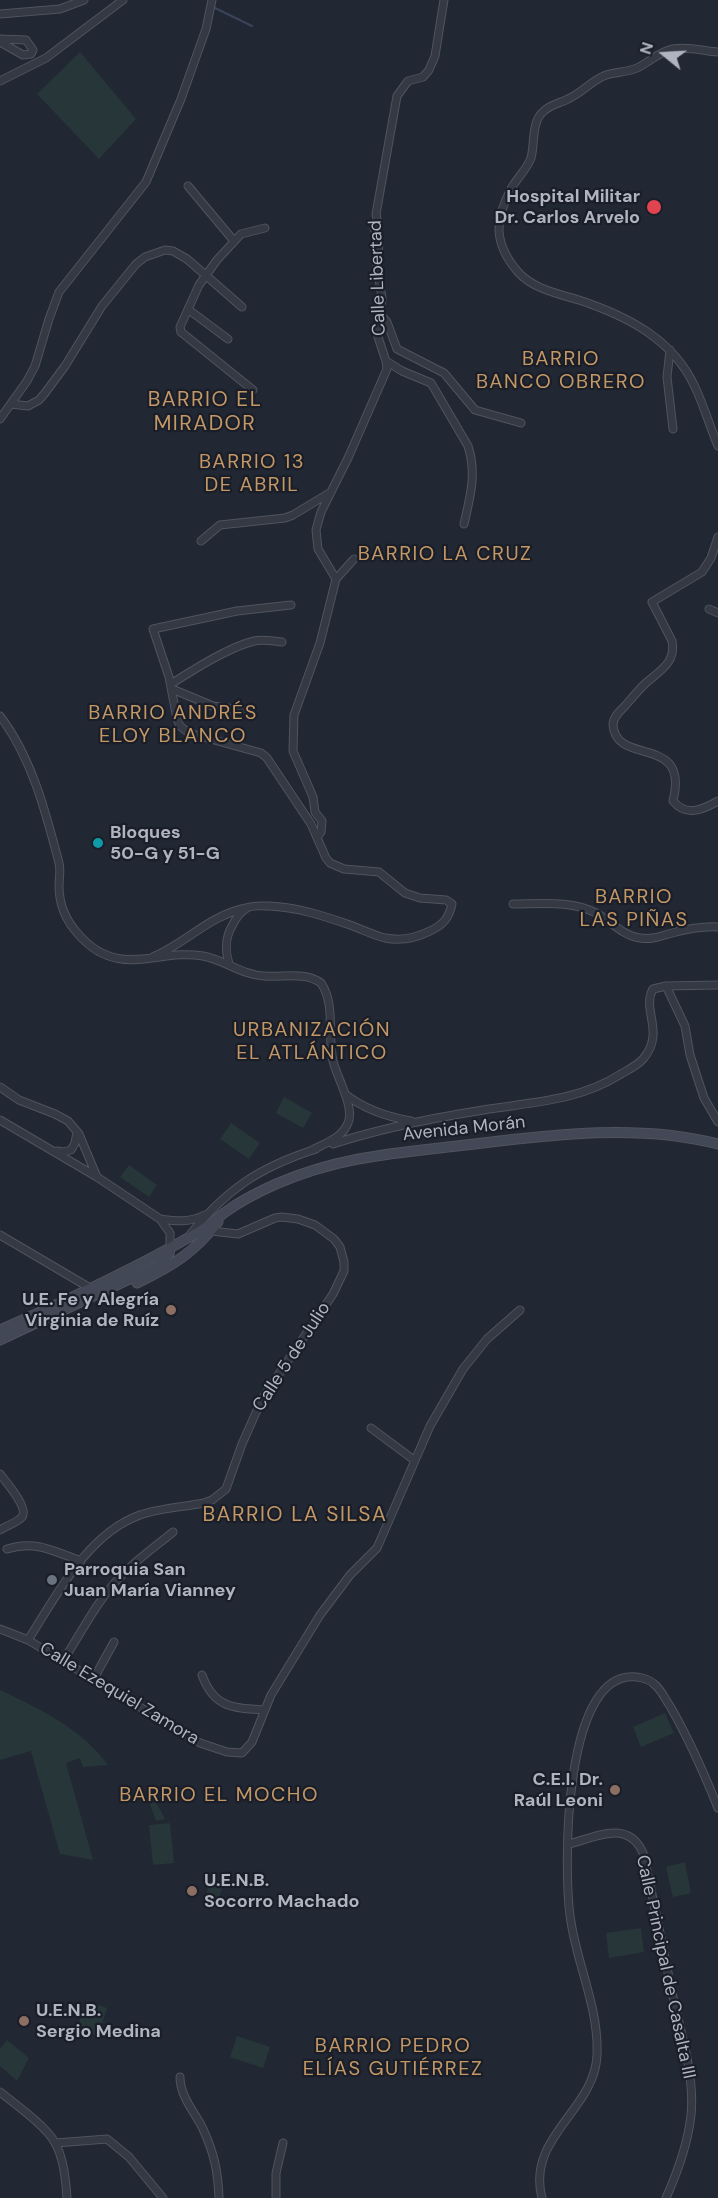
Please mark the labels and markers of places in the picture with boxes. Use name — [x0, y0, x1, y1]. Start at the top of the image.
place label: Hospital Militar Dr. Carlos Arvelo — [495, 186, 640, 228]
marker: Hospital Militar Dr. Carlos Arvelo — [645, 198, 663, 216]
place label: Bloques 50-G y 51-G — [110, 822, 220, 864]
marker: Bloques 50-G y 51-G — [91, 836, 105, 850]
place label: U.E. Fe y Alegría Virginia de Ruíz — [22, 1289, 159, 1332]
marker: U.E. Fe y Alegría Virginia de Ruíz — [164, 1303, 178, 1317]
place label: Parroquia San Juan María Vianney — [64, 1559, 236, 1602]
marker: Parroquia San Juan María Vianney — [45, 1573, 59, 1587]
place label: C.E.I. Dr. Raúl Leoni — [514, 1769, 603, 1812]
marker: C.E.I. Dr. Raúl Leoni — [608, 1783, 622, 1797]
place label: U.E.N.B. Socorro Machado — [204, 1870, 359, 1912]
marker: U.E.N.B. Socorro Machado — [185, 1884, 199, 1898]
place label: U.E.N.B. Sergio Medina — [36, 2000, 161, 2042]
marker: U.E.N.B. Sergio Medina — [17, 2014, 31, 2028]

